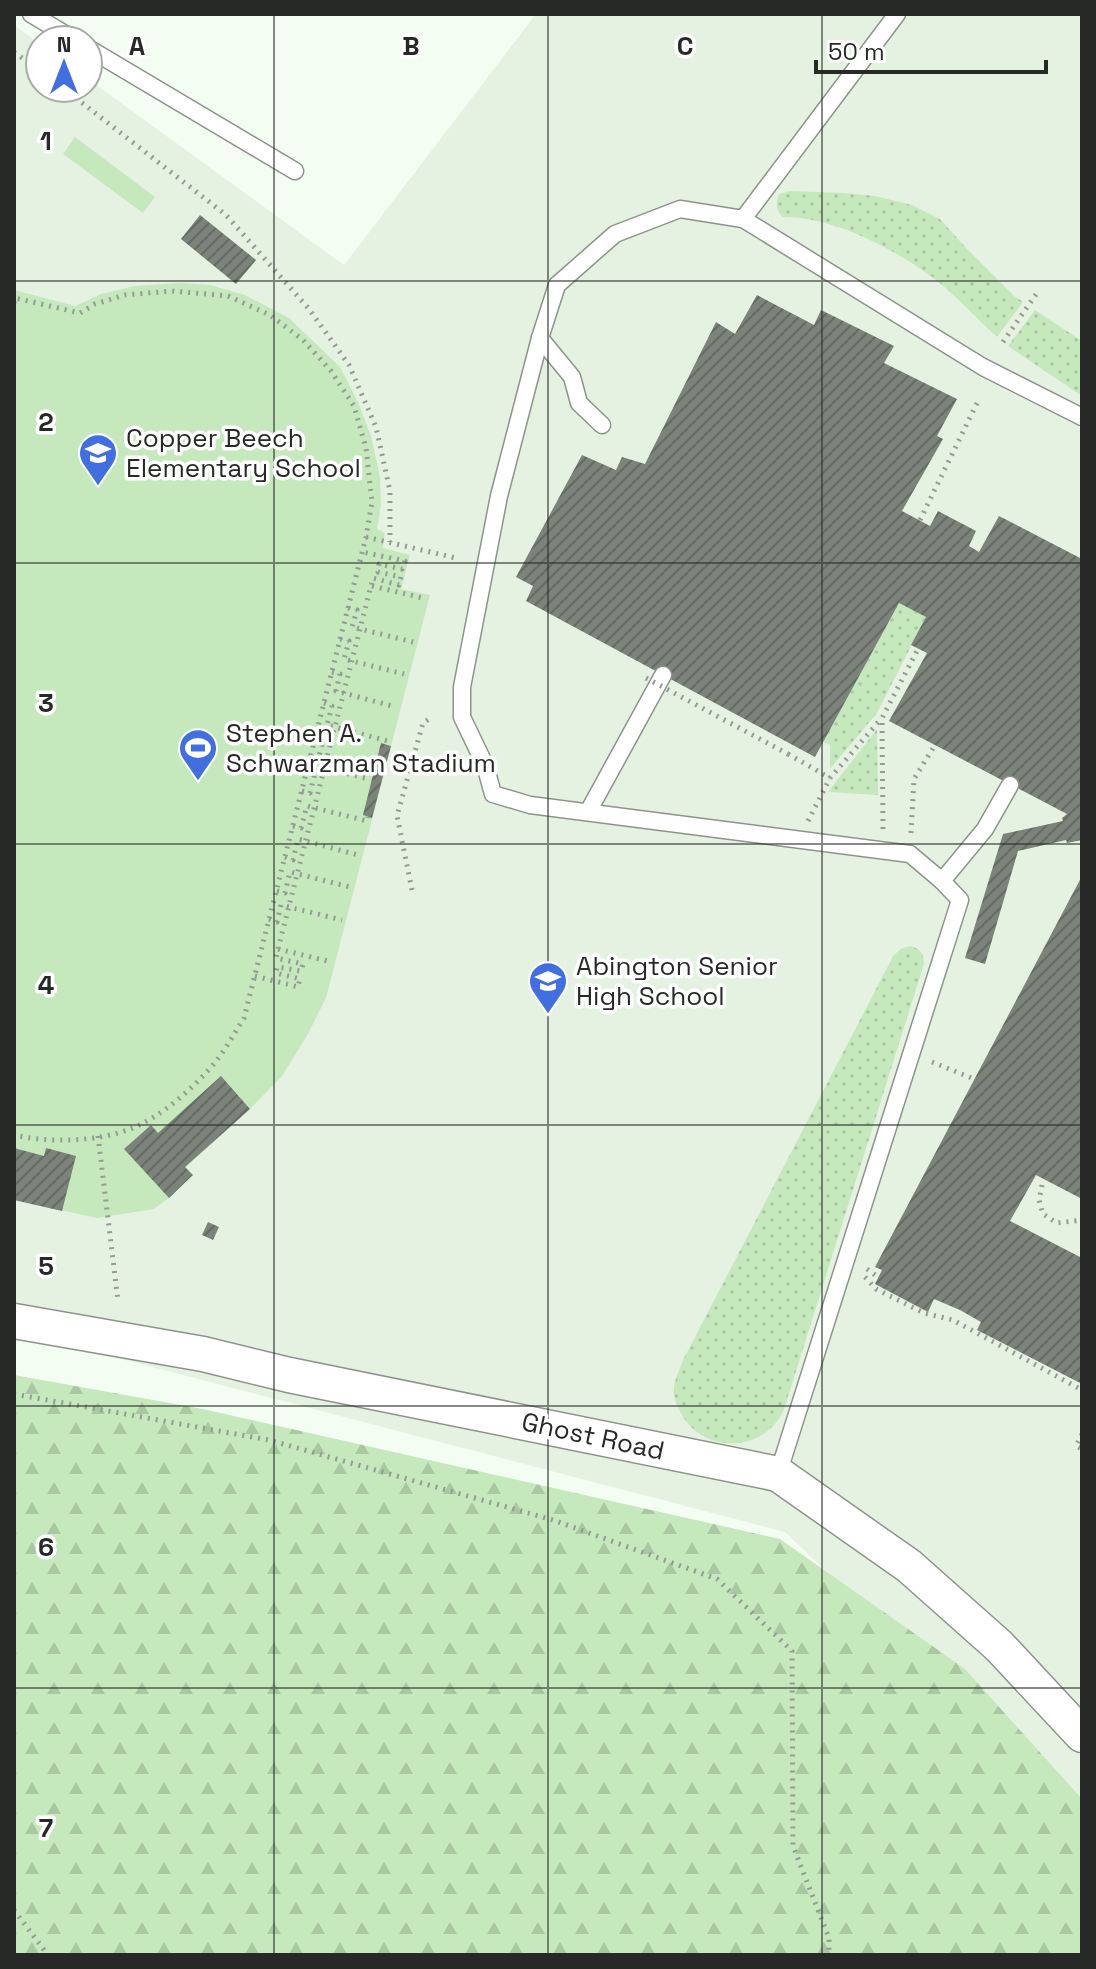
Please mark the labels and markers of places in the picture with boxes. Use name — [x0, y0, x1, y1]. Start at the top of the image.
place label: Copper Beech Elementary School — [126, 421, 361, 485]
school or university icon: Copper Beech Elementary School — [77, 432, 119, 487]
place label: Stephen A. Schwarzman Stadium — [226, 716, 496, 780]
sports icon: Stephen A. Schwarzman Stadium — [177, 727, 219, 782]
place label: Abington Senior High School — [576, 949, 778, 1013]
school or university icon: Abington Senior High School — [527, 960, 569, 1015]

